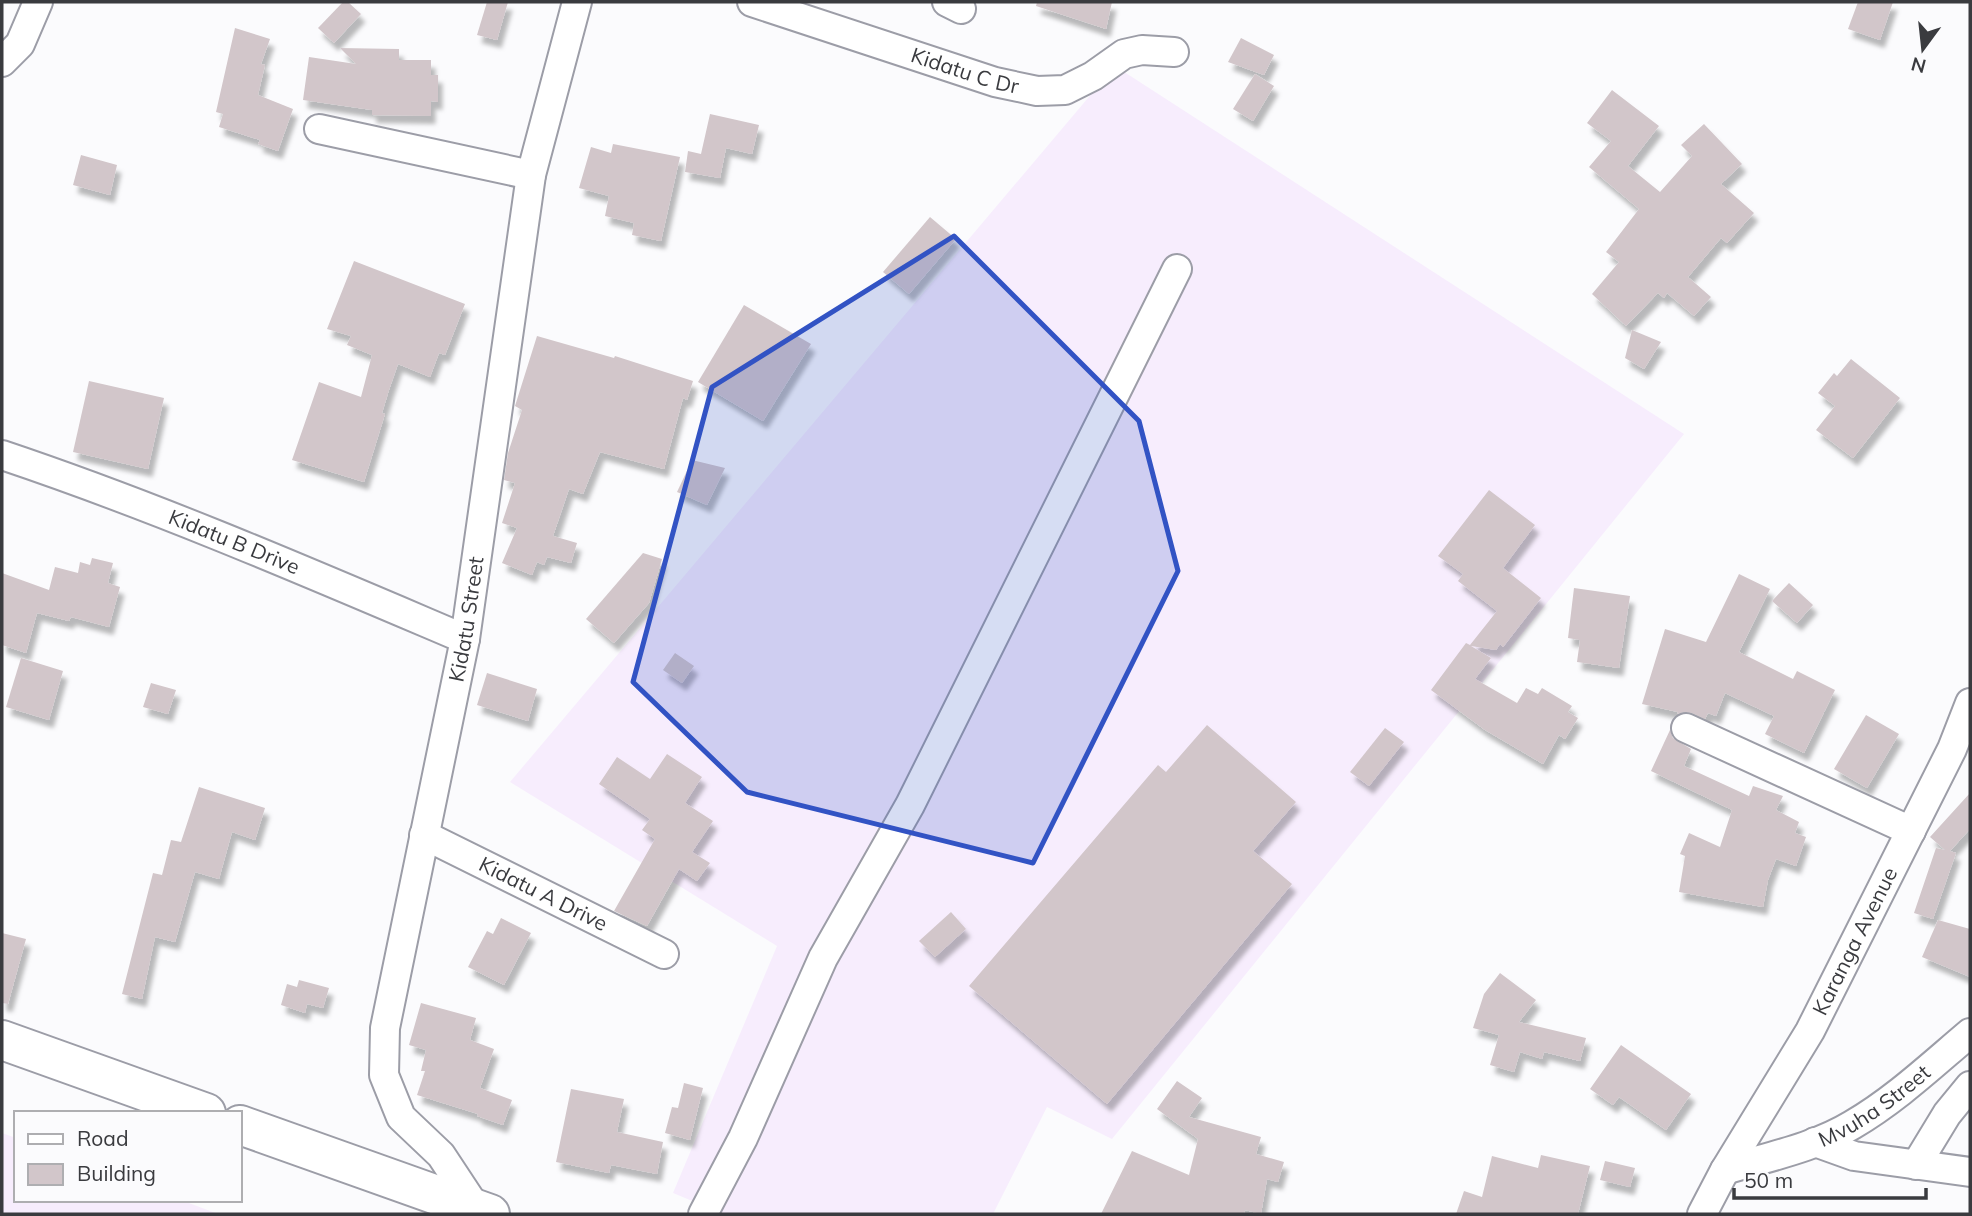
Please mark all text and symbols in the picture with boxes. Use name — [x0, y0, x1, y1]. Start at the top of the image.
north arrow — [1888, 14, 1958, 84]
street label: Kidatu C Dr — [908, 41, 1022, 99]
text: N — [1909, 52, 1929, 79]
street label: Kidatu B Drive — [165, 503, 304, 580]
street label: Kidatu Street — [443, 555, 489, 684]
street label: Kidatu A Drive — [475, 850, 612, 936]
street label: Karanga Avenue — [1806, 863, 1902, 1019]
street label: Mvuha Street — [1814, 1059, 1935, 1152]
legend — [14, 1111, 242, 1202]
text: Road — [77, 1125, 128, 1151]
scale bar — [1734, 1156, 1926, 1200]
text: Building — [77, 1160, 156, 1186]
text: 50 m — [1744, 1167, 1793, 1193]

